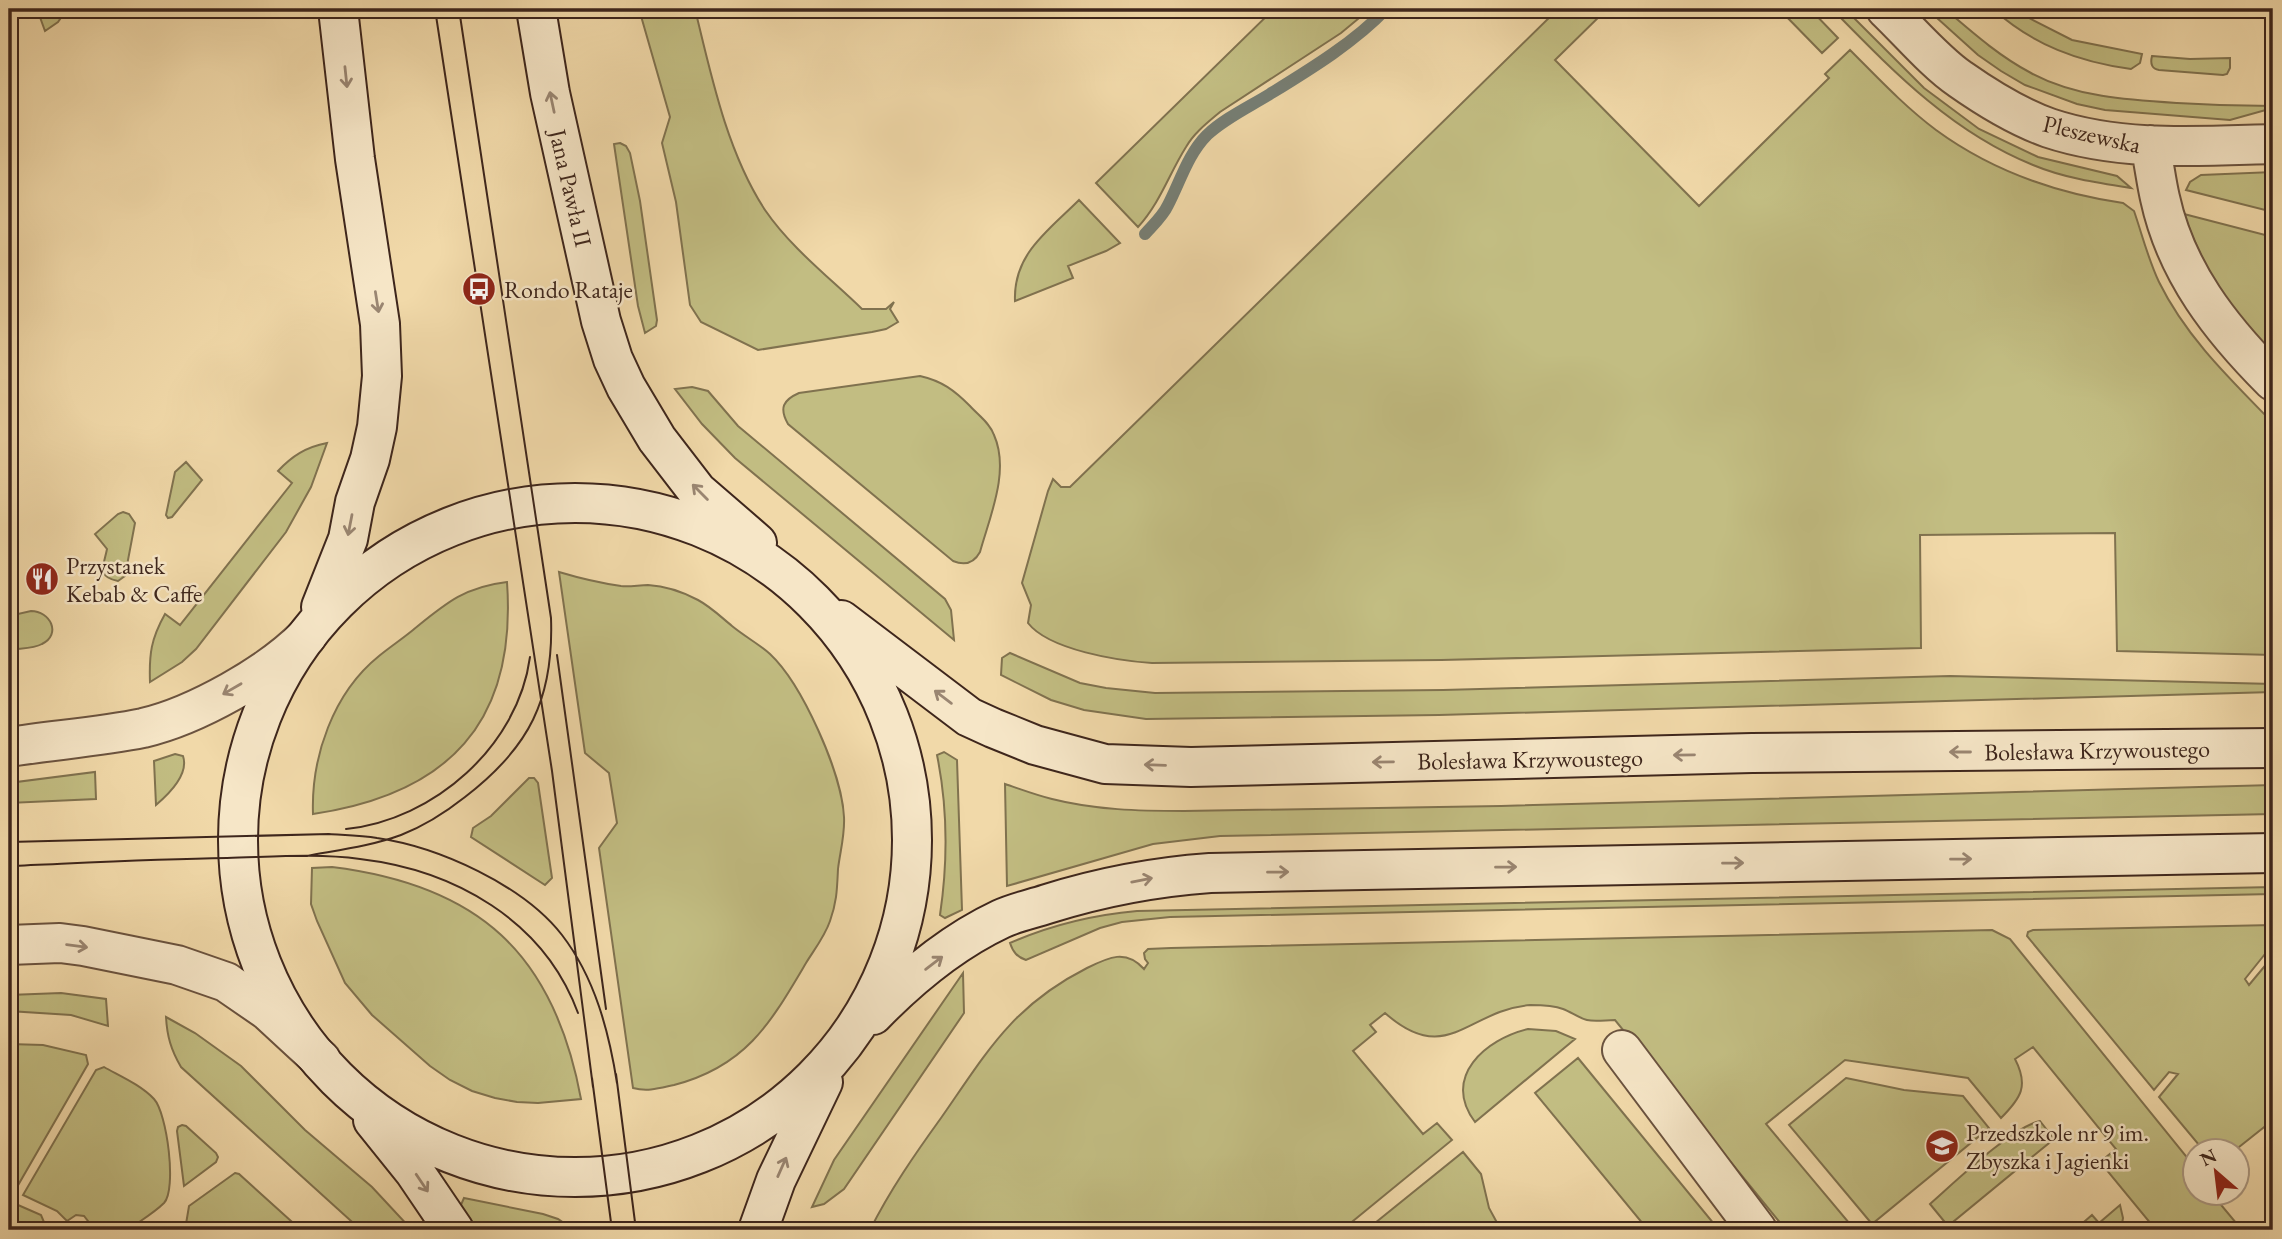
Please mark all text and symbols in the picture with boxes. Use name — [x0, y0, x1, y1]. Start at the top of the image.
one-way arrow — [340, 65, 353, 87]
one-way arrow — [544, 91, 558, 114]
street label: Pleszewska — [2040, 108, 2144, 160]
street label: Jana Pawła II — [542, 124, 600, 250]
bus stop icon: Rondo Rataje — [460, 270, 498, 308]
place label: Rondo Rataje — [504, 274, 633, 305]
one-way arrow — [371, 290, 384, 313]
one-way arrow — [691, 483, 708, 500]
one-way arrow — [343, 513, 357, 536]
place label: Przystanek Kebab & Caffe — [66, 550, 202, 609]
restaurant icon: Przystanek Kebab & Caffe — [23, 560, 61, 598]
one-way arrow — [222, 682, 242, 696]
one-way arrow — [934, 690, 953, 705]
street label: Bolesława Krzywoustego — [1984, 733, 2210, 767]
street label: Bolesława Krzywoustego — [1417, 742, 1643, 776]
one-way arrow — [1949, 745, 1972, 758]
one-way arrow — [1673, 748, 1696, 762]
one-way arrow — [1372, 755, 1395, 769]
one-way arrow — [1144, 759, 1167, 772]
one-way arrow — [1949, 852, 1972, 866]
one-way arrow — [1721, 856, 1744, 870]
one-way arrow — [1494, 861, 1517, 874]
one-way arrow — [1266, 865, 1289, 878]
one-way arrow — [1130, 873, 1153, 886]
one-way arrow — [65, 939, 88, 952]
one-way arrow — [924, 956, 942, 971]
place label: Przedszkole nr 9 im. Zbyszka i Jagienki — [1966, 1117, 2149, 1176]
school or university icon: Przedszkole nr 9 im. Zbyszka i Jagienki — [1923, 1127, 1961, 1165]
north arrow — [2180, 1138, 2250, 1208]
text: N — [2196, 1142, 2221, 1172]
one-way arrow — [776, 1156, 789, 1178]
one-way arrow — [416, 1173, 430, 1193]

